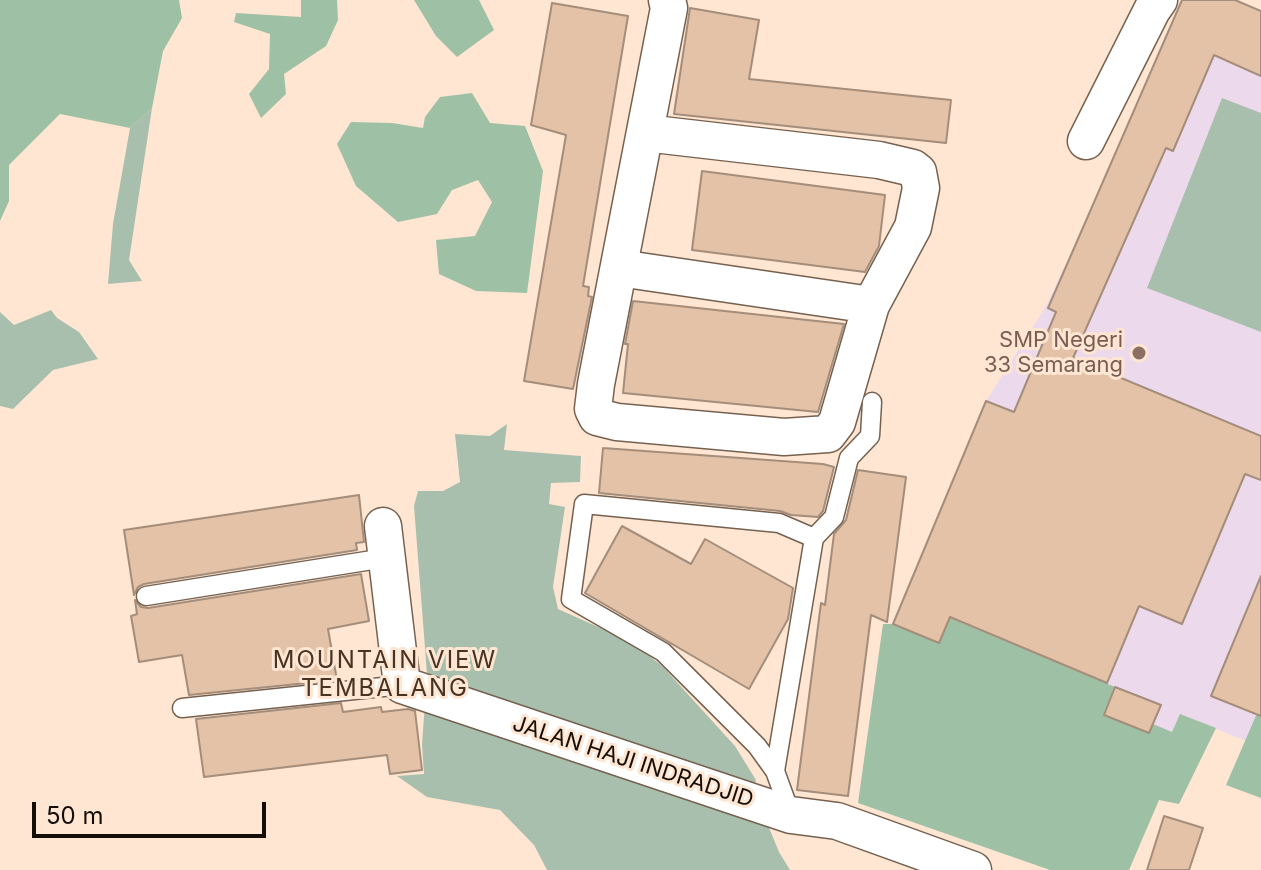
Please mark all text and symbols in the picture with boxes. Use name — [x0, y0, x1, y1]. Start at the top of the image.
place label: SMP Negeri 33 Semarang — [984, 327, 1123, 378]
marker: SMP Negeri 33 Semarang — [1130, 344, 1148, 362]
district label: MOUNTAIN VIEW TEMBALANG — [273, 647, 497, 703]
street label: JALAN HAJI INDRADJID — [509, 711, 757, 813]
scale bar — [36, 786, 270, 836]
text: 50 m — [46, 801, 104, 830]

